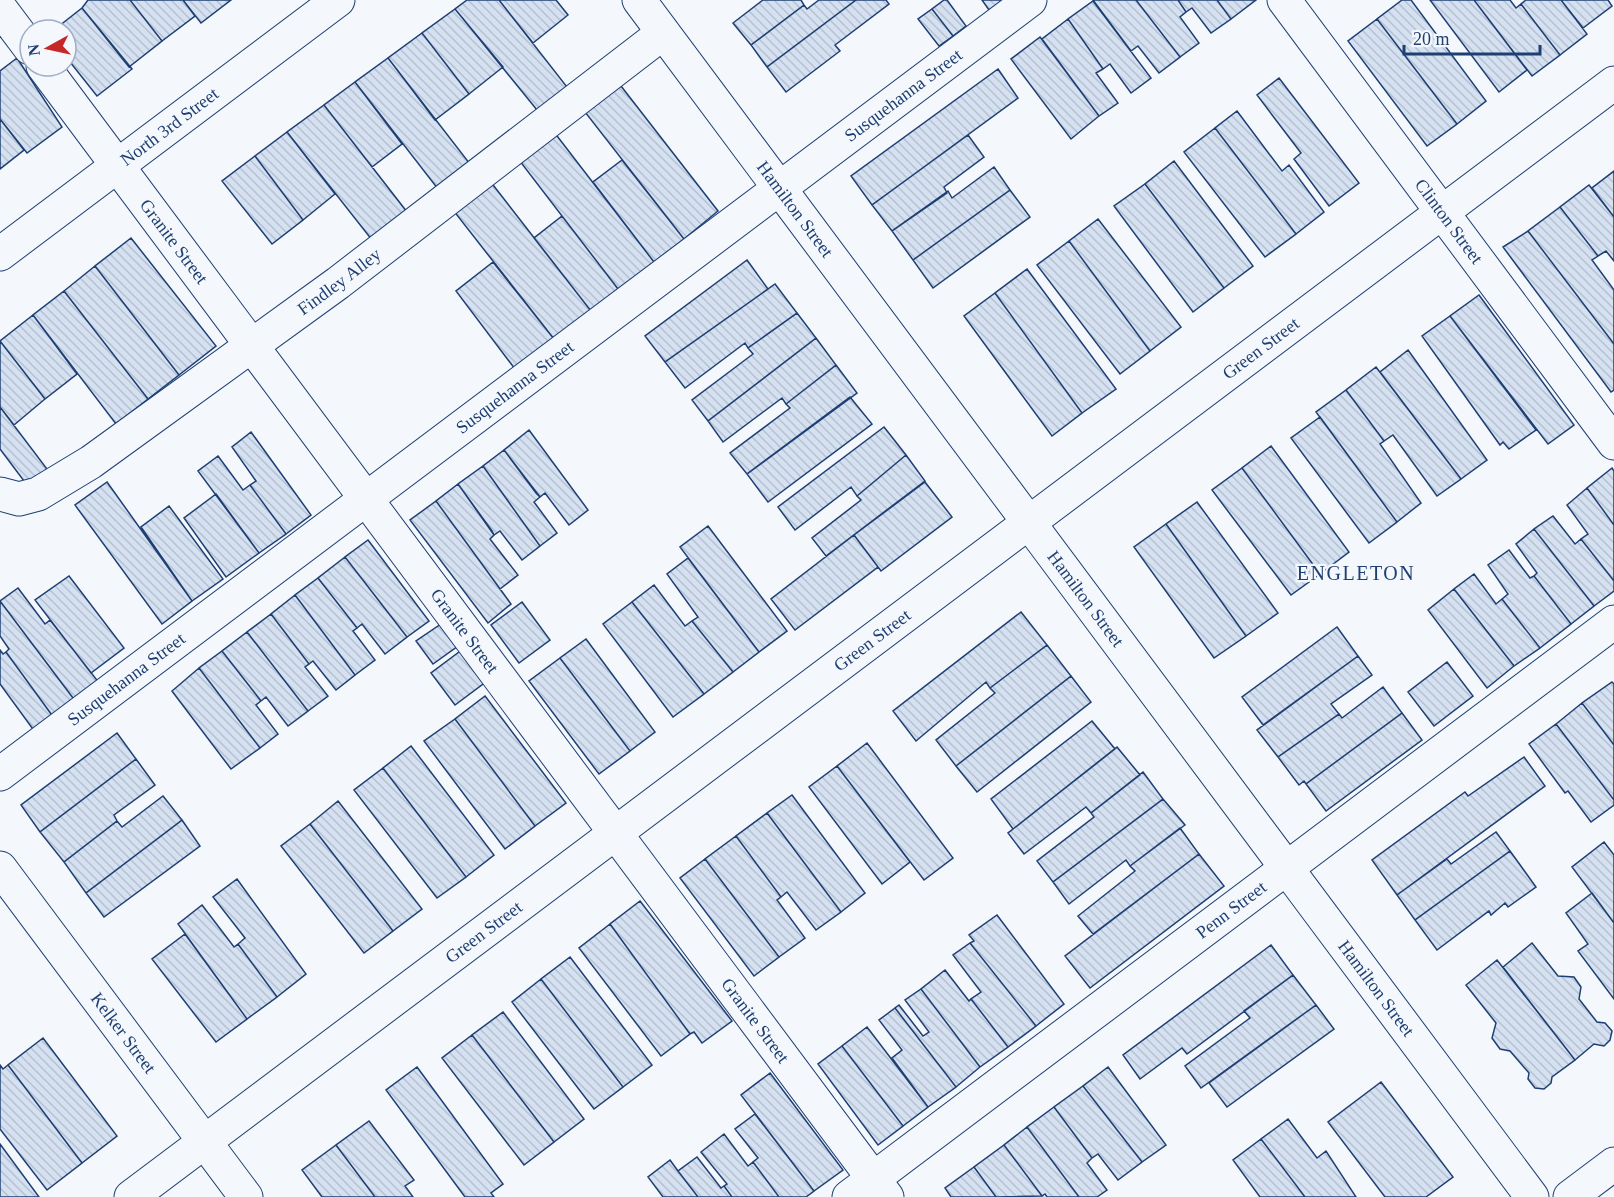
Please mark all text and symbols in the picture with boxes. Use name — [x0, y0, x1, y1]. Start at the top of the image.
north arrow — [18, 18, 78, 78]
scale bar — [1404, 18, 1540, 56]
text: 20 m — [1413, 29, 1450, 49]
text: N — [24, 43, 43, 57]
street label: Susquehanna Street — [841, 45, 966, 146]
street label: North 3rd Street — [117, 83, 222, 170]
street label: Hamilton Street — [753, 157, 837, 261]
street label: Clinton Street — [1411, 175, 1487, 268]
street label: Granite Street — [136, 195, 212, 288]
street label: Findley Alley — [294, 244, 385, 319]
street label: Green Street — [1219, 313, 1303, 384]
street label: Susquehanna Street — [452, 337, 577, 438]
street label: Hamilton Street — [1043, 547, 1128, 651]
district label: ENGLETON — [1297, 562, 1415, 584]
street label: Granite Street — [427, 585, 503, 677]
street label: Green Street — [830, 605, 914, 675]
street label: Susquehanna Street — [64, 629, 189, 730]
street label: Penn Street — [1192, 877, 1270, 943]
street label: Green Street — [441, 897, 526, 967]
street label: Hamilton Street — [1334, 936, 1419, 1040]
street label: Granite Street — [717, 974, 793, 1067]
street label: Kelker Street — [87, 989, 160, 1077]

